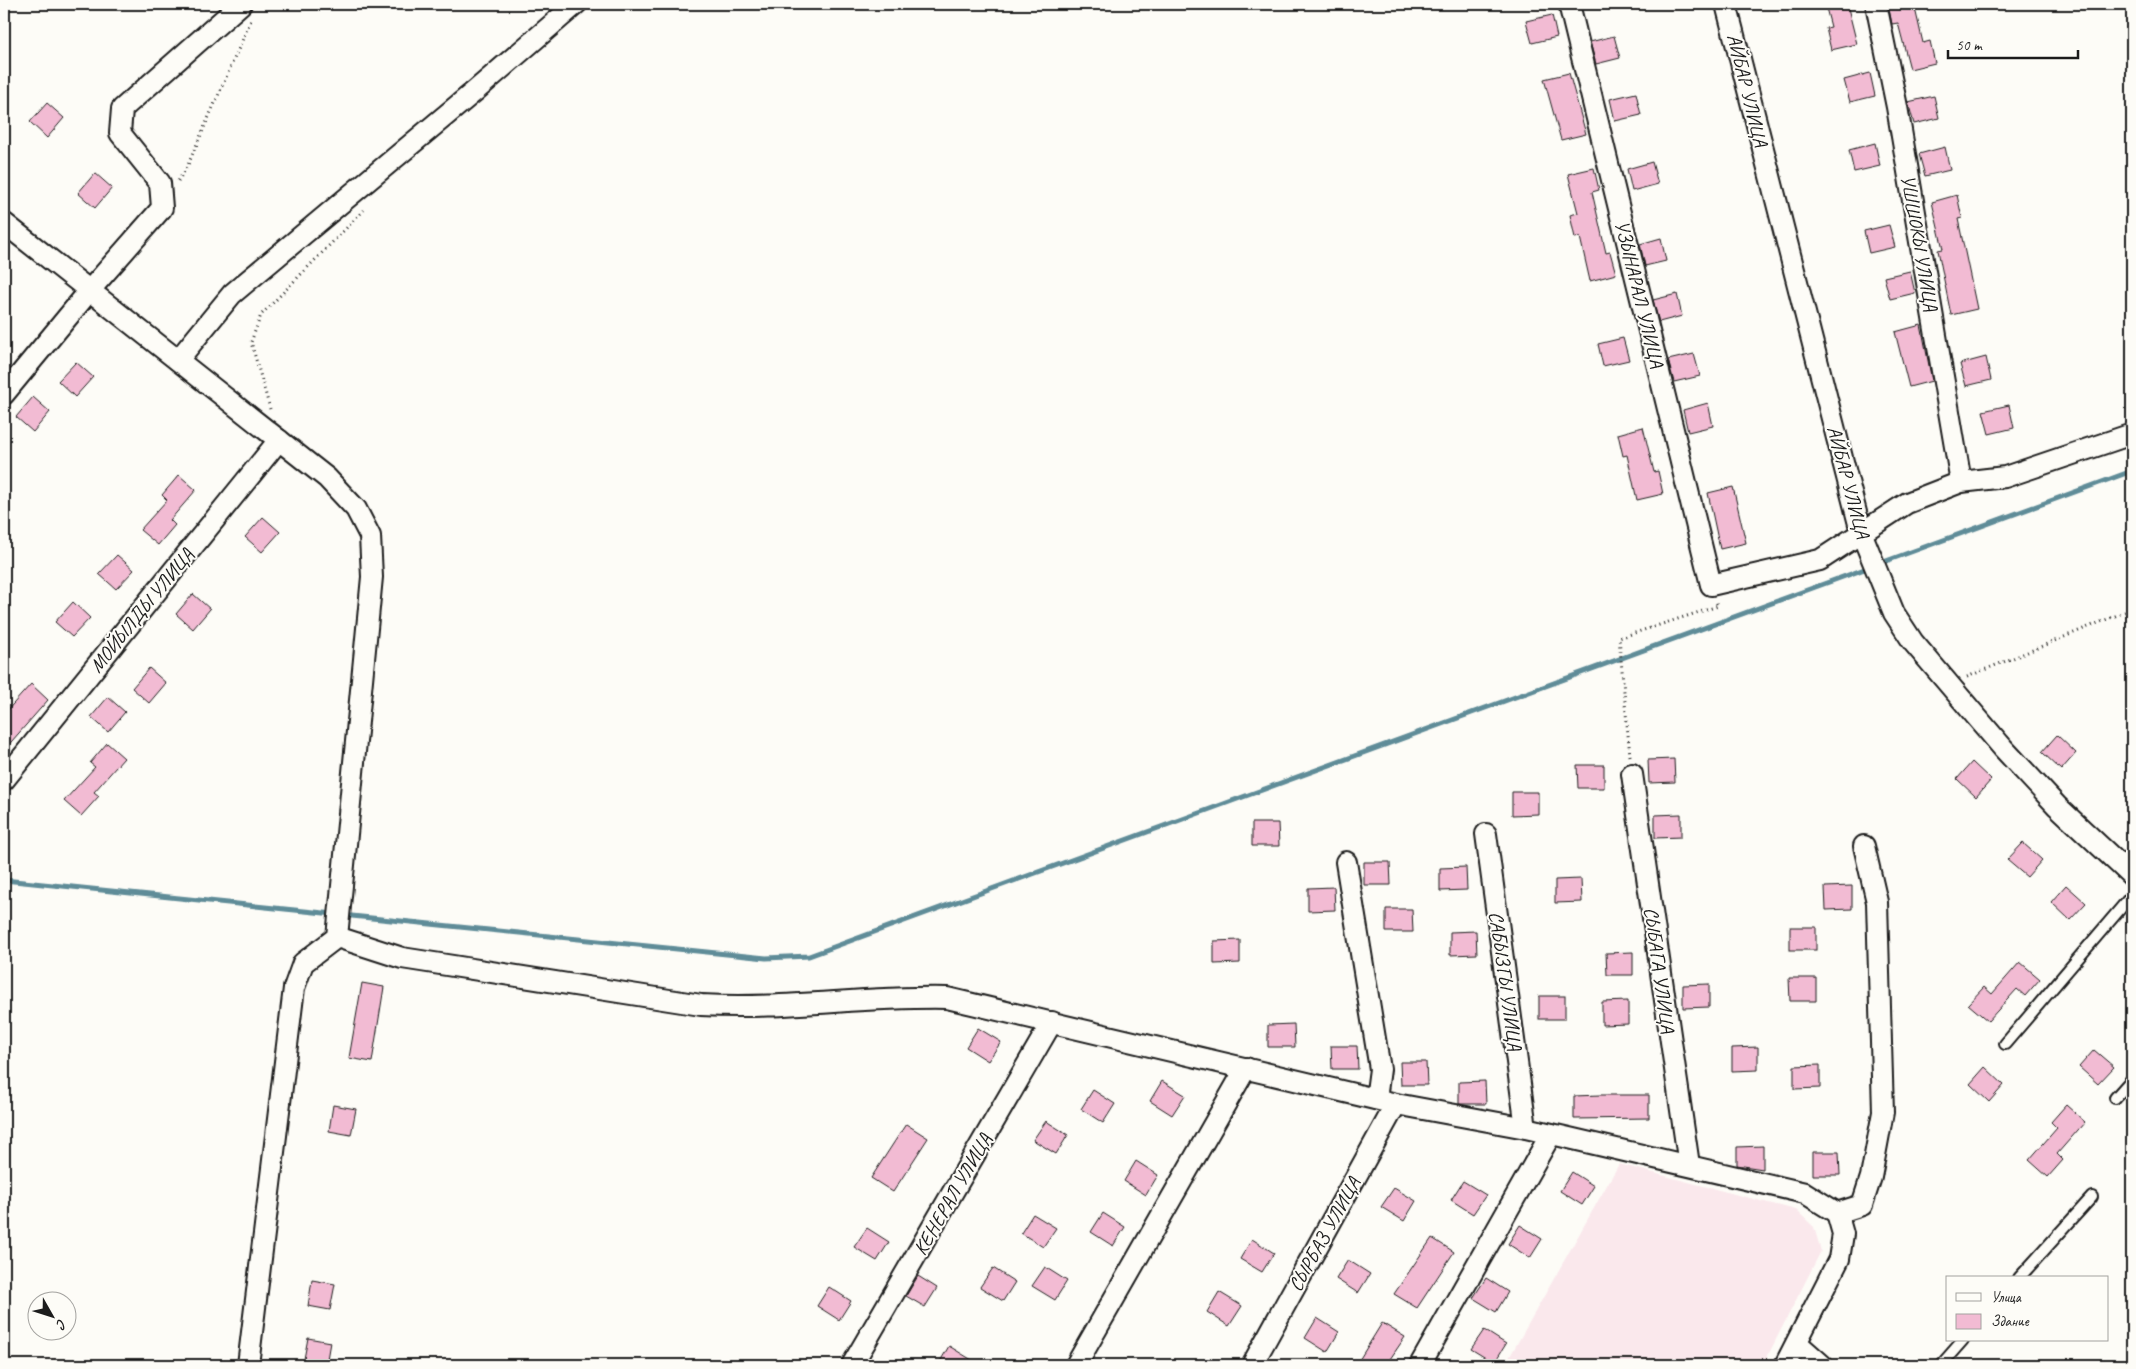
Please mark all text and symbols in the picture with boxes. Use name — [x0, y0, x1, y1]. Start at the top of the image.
scale bar — [1948, 28, 2078, 60]
street label: АЙБАР УЛИЦА — [1721, 31, 1774, 150]
text: 50 m — [1956, 36, 1983, 55]
street label: УШШОКЫ УЛИЦА — [1895, 173, 1944, 314]
street label: УЗЫНАРАЛ УЛИЦА — [1609, 218, 1670, 371]
street label: АЙБАР УЛИЦА — [1822, 423, 1876, 542]
street label: МОЙЫЛДЫ УЛИЦА — [84, 542, 200, 677]
street label: СЫБАГА УЛИЦА — [1638, 906, 1681, 1036]
street label: САБЫЗГЫ УЛИЦА — [1483, 910, 1528, 1053]
street label: КЕНЕРАЛ УЛИЦА — [908, 1128, 998, 1260]
street label: СЫРБАЗ УЛИЦА — [1283, 1172, 1366, 1296]
legend — [1946, 1276, 2108, 1342]
text: Улица — [1991, 1288, 2022, 1307]
north arrow — [28, 1292, 78, 1342]
text: Здание — [1991, 1312, 2030, 1331]
text: С — [52, 1316, 70, 1334]

